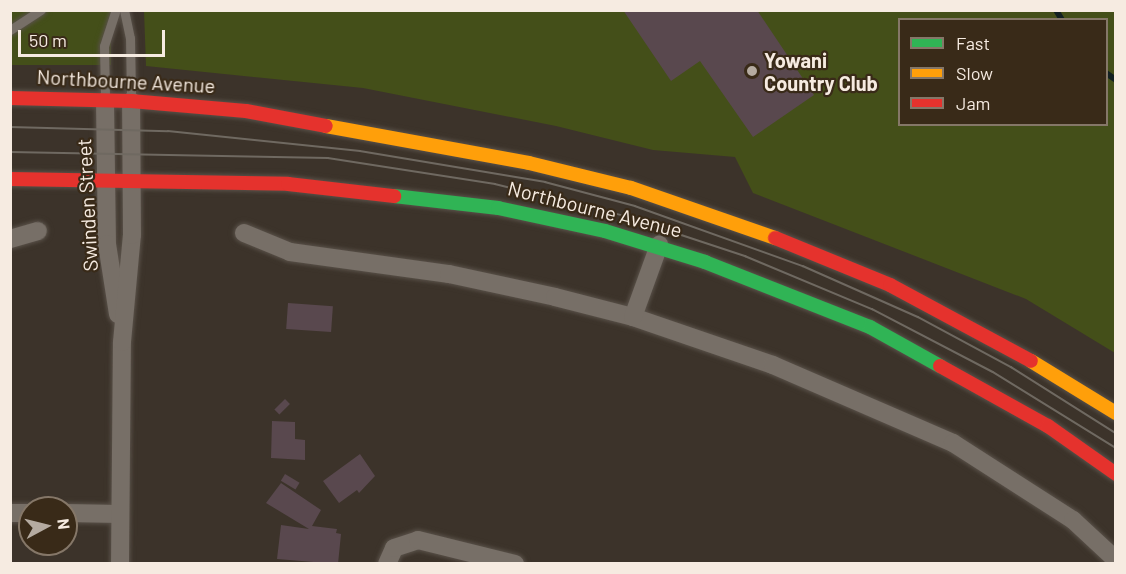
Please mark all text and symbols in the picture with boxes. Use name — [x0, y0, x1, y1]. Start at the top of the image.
scale bar — [21, 18, 168, 56]
legend — [898, 18, 1108, 126]
text: 50 m — [29, 29, 67, 51]
text: Fast — [956, 32, 990, 54]
place label: Yowani Country Club — [764, 48, 878, 95]
text: Slow — [956, 62, 993, 84]
street label: Northbourne Avenue — [36, 64, 216, 98]
marker: Yowani Country Club — [745, 64, 759, 78]
text: Jam — [956, 92, 990, 114]
street label: Swinden Street — [72, 138, 102, 272]
street label: Northbourne Avenue — [505, 176, 685, 242]
north arrow — [18, 496, 78, 556]
text: N — [54, 518, 74, 530]

